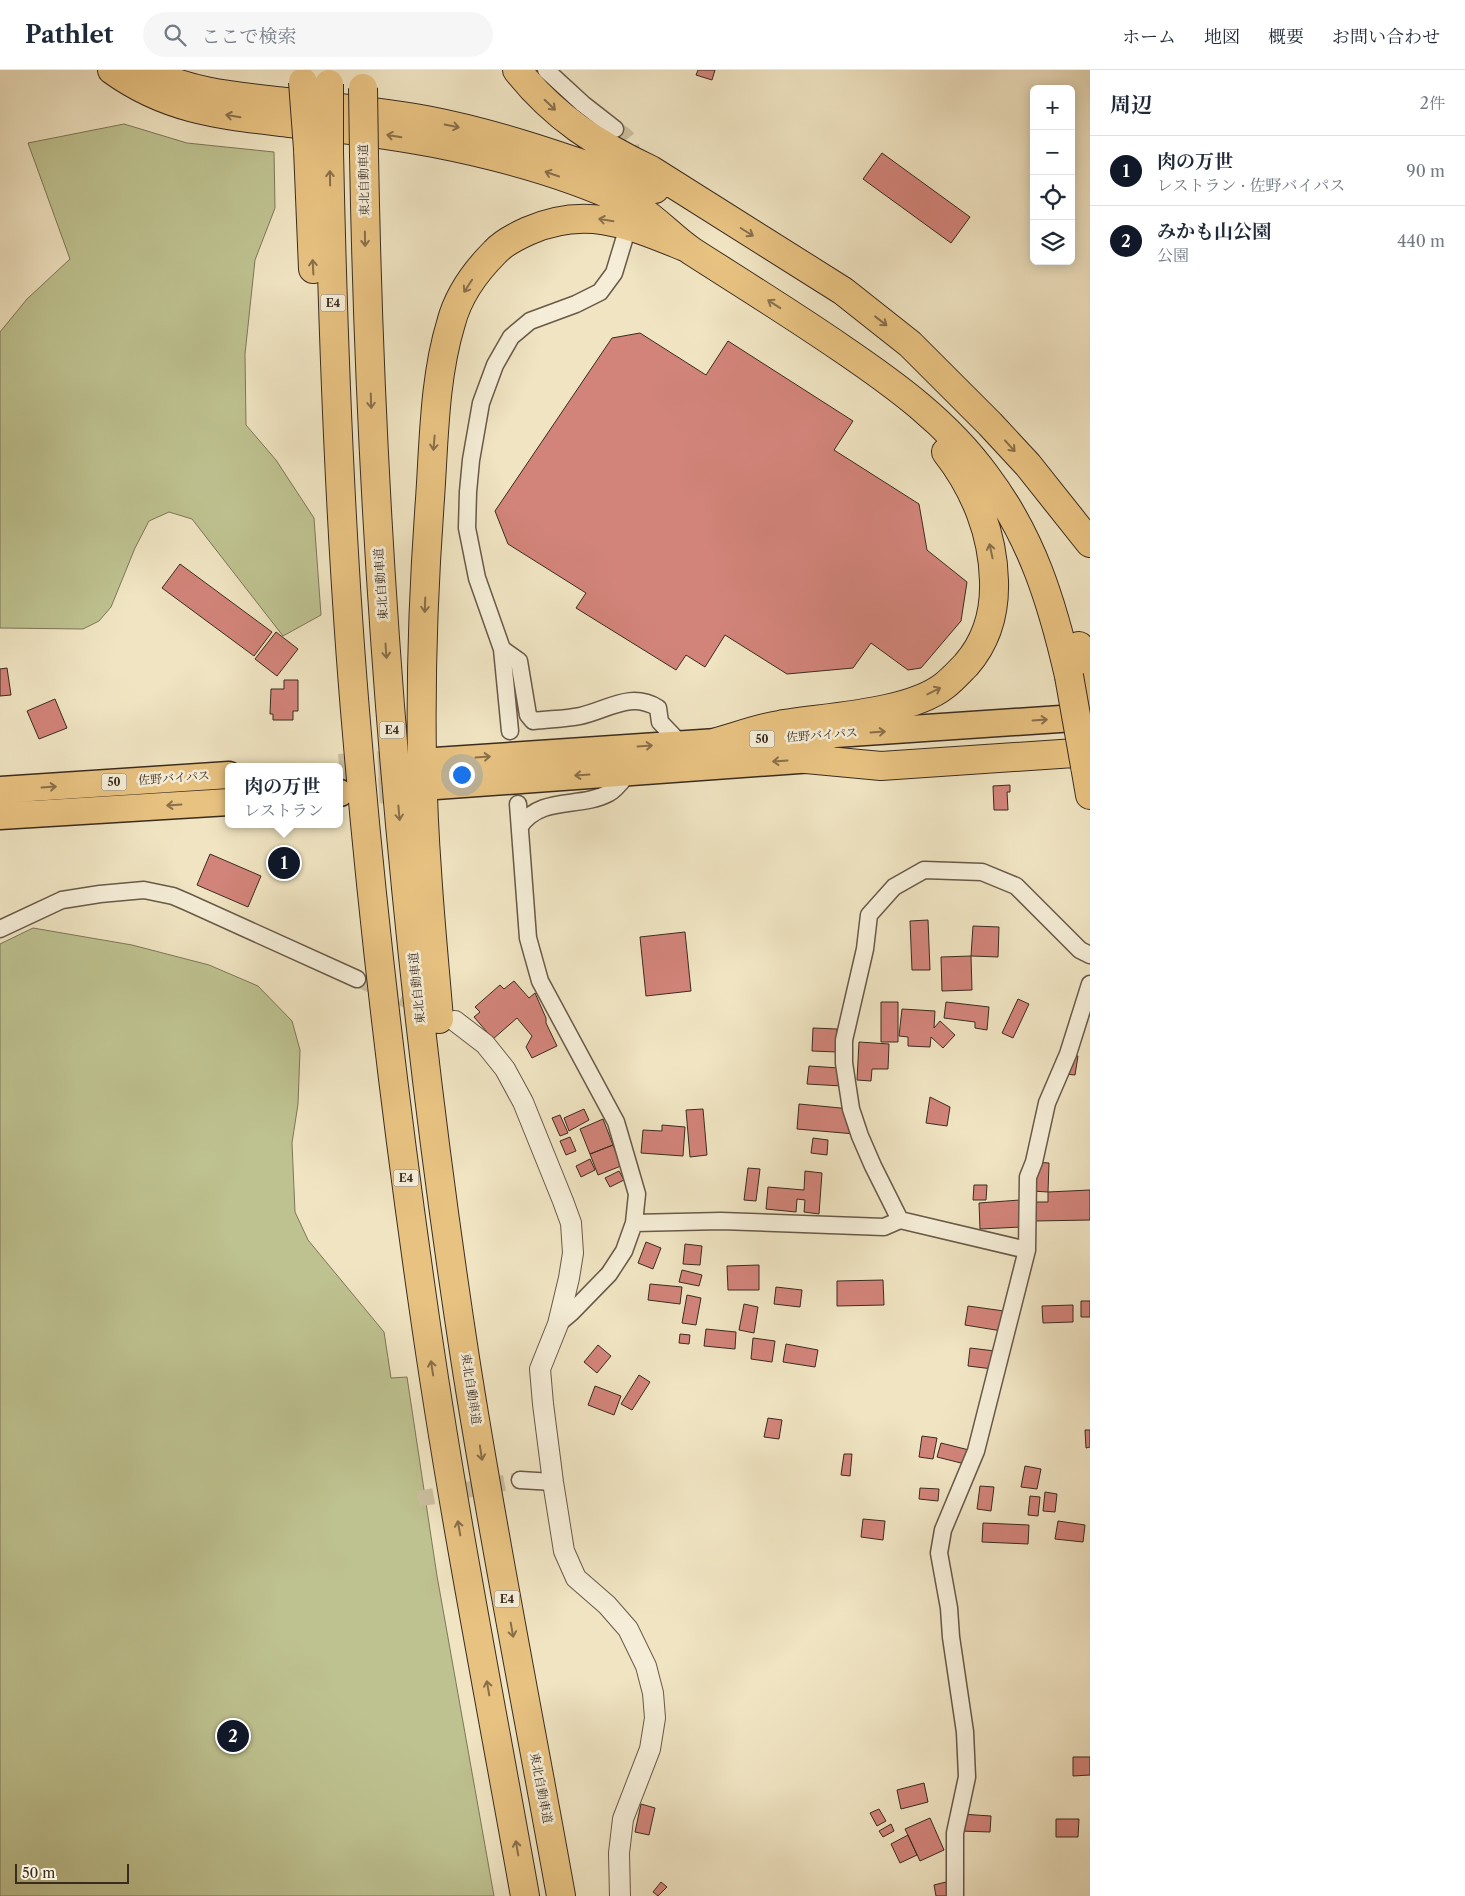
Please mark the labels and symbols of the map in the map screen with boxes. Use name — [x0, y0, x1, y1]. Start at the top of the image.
one-way arrow — [544, 99, 557, 111]
one-way arrow — [225, 110, 241, 120]
one-way arrow — [444, 121, 460, 131]
one-way arrow — [386, 130, 402, 140]
street label: 東北自動車道 — [355, 144, 372, 216]
one-way arrow — [544, 169, 560, 178]
one-way arrow — [325, 170, 335, 186]
one-way arrow — [598, 215, 614, 225]
one-way arrow — [740, 228, 754, 238]
one-way arrow — [361, 231, 370, 247]
one-way arrow — [308, 259, 318, 276]
one-way arrow — [463, 278, 473, 292]
road number: E4 — [320, 294, 346, 312]
one-way arrow — [768, 299, 782, 309]
one-way arrow — [874, 316, 887, 327]
one-way arrow — [366, 393, 376, 409]
one-way arrow — [429, 434, 439, 450]
one-way arrow — [1004, 439, 1016, 452]
one-way arrow — [985, 543, 995, 559]
street label: 東北自動車道 — [371, 548, 390, 620]
one-way arrow — [420, 596, 429, 612]
one-way arrow — [381, 643, 391, 659]
one-way arrow — [927, 686, 942, 696]
one-way arrow — [1031, 716, 1047, 725]
road number: E4 — [380, 722, 404, 738]
street label: 佐野バイパス — [786, 725, 858, 744]
one-way arrow — [869, 727, 885, 736]
road number: 50 — [750, 731, 774, 748]
one-way arrow — [637, 742, 653, 751]
one-way arrow — [475, 753, 491, 762]
one-way arrow — [772, 757, 788, 766]
your location — [449, 762, 475, 788]
street label: 佐野バイパス — [138, 768, 210, 787]
one-way arrow — [575, 770, 591, 780]
road number: 50 — [102, 774, 126, 790]
one-way arrow — [40, 782, 56, 791]
one-way arrow — [166, 801, 182, 810]
one-way arrow — [395, 805, 404, 821]
pin: 1 — [268, 844, 300, 882]
street label: 東北自動車道 — [405, 951, 428, 1025]
road number: E4 — [394, 1170, 418, 1186]
street label: 東北自動車道 — [458, 1352, 485, 1426]
one-way arrow — [427, 1360, 437, 1376]
one-way arrow — [477, 1444, 487, 1460]
one-way arrow — [453, 1521, 463, 1537]
road number: E4 — [494, 1590, 520, 1608]
one-way arrow — [508, 1622, 518, 1638]
one-way arrow — [483, 1680, 492, 1696]
pin: 2 — [217, 1717, 249, 1755]
street label: 東北自動車道 — [527, 1751, 556, 1825]
one-way arrow — [511, 1840, 521, 1856]
scale bar — [15, 1861, 129, 1884]

